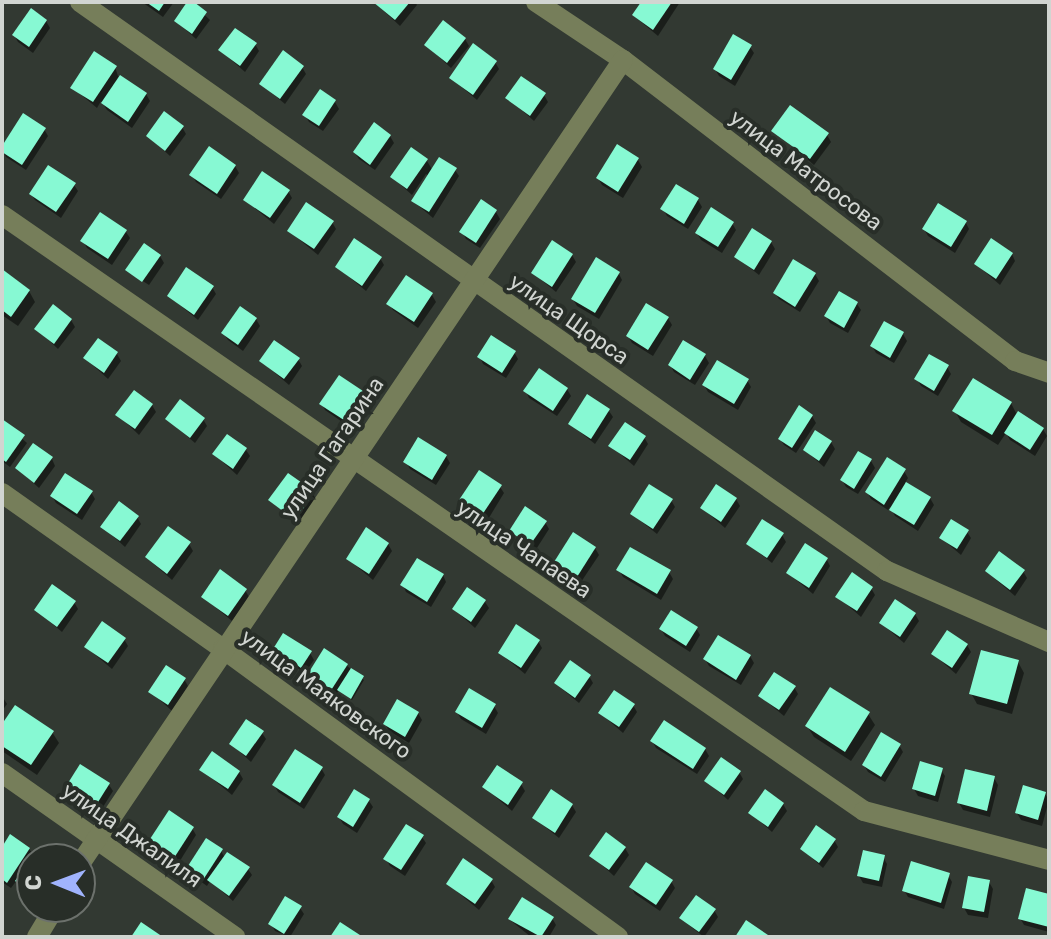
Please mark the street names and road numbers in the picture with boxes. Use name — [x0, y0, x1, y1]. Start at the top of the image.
street label: улица Матросова — [724, 104, 888, 236]
street label: улица Щорса — [504, 268, 634, 370]
street label: улица Гагарина — [275, 372, 389, 524]
street label: улица Чапаева — [451, 494, 597, 604]
street label: улица Маяковского — [236, 623, 416, 765]
street label: улица Джалиля — [57, 777, 207, 893]

